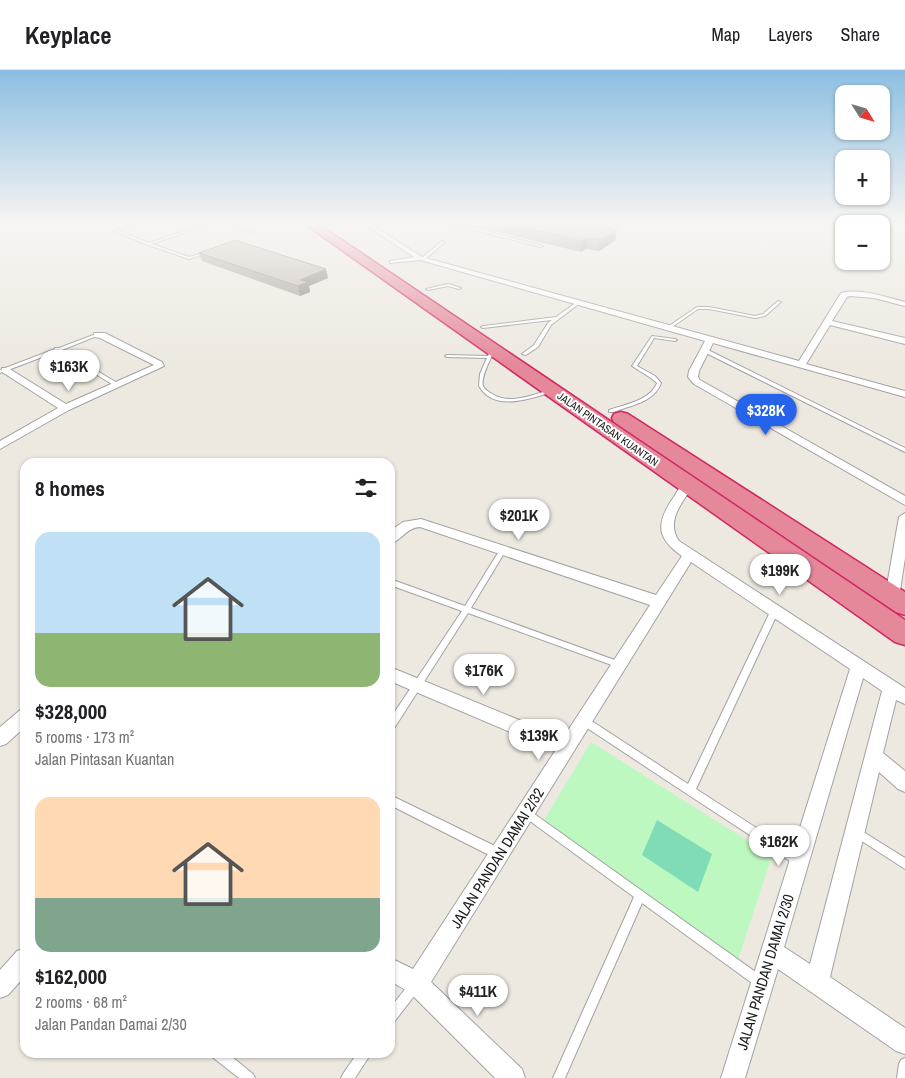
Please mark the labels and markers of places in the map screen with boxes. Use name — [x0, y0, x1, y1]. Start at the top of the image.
pin: $163K — [34, 350, 104, 392]
pin: $328K — [731, 394, 801, 436]
pin: $201K — [484, 498, 554, 541]
pin: $199K — [745, 554, 815, 596]
pin: $176K — [449, 654, 519, 696]
pin: $139K — [504, 718, 574, 761]
pin: $162K — [744, 824, 814, 867]
pin: $411K — [443, 974, 513, 1017]

